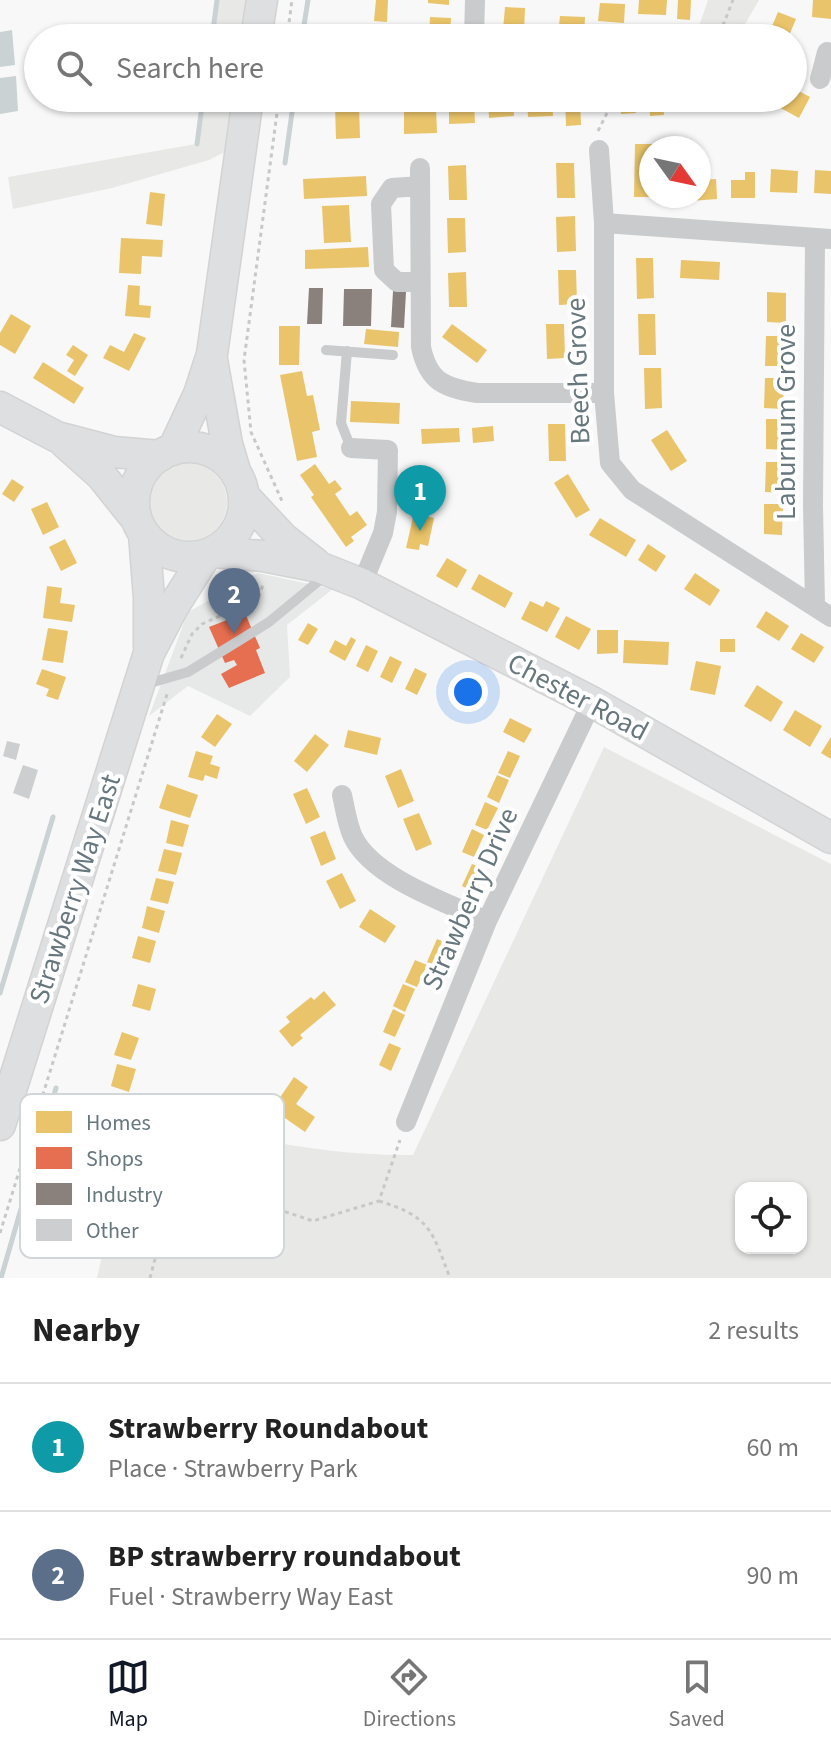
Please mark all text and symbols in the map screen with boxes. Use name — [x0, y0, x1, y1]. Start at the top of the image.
search box — [24, 24, 807, 112]
icon: search — [52, 46, 96, 90]
text: Search here — [116, 47, 264, 90]
north arrow — [639, 136, 711, 208]
street label: Beech Grove — [555, 297, 601, 445]
street label: Laburnum Grove — [766, 324, 806, 520]
pin: 1 — [394, 465, 446, 531]
pin: 2 — [208, 568, 260, 634]
street label: Chester Road — [500, 643, 656, 751]
your location — [448, 672, 488, 712]
street label: Strawberry Way East — [19, 769, 131, 1009]
street label: Strawberry Drive — [412, 801, 528, 997]
legend — [20, 1094, 284, 1258]
text: Homes — [86, 1107, 151, 1139]
text: Shops — [86, 1143, 143, 1175]
text: Industry — [86, 1179, 163, 1211]
map controls — [735, 1182, 807, 1254]
button: locate — [735, 1182, 807, 1254]
text: Other — [86, 1215, 139, 1247]
text: Nearby — [32, 1306, 140, 1355]
text: 2 results — [708, 1312, 799, 1349]
text: Strawberry Roundabout — [108, 1407, 428, 1450]
text: 1 — [51, 1429, 65, 1466]
text: 60 m — [746, 1429, 799, 1466]
text: Place · Strawberry Park — [108, 1450, 358, 1487]
text: BP strawberry roundabout — [108, 1535, 461, 1578]
text: 2 — [51, 1557, 65, 1594]
text: 90 m — [746, 1557, 799, 1594]
text: Fuel · Strawberry Way East — [108, 1578, 393, 1615]
tab: Map — [106, 1655, 150, 1735]
tab: Directions — [363, 1655, 456, 1735]
tab: Saved — [669, 1655, 725, 1735]

